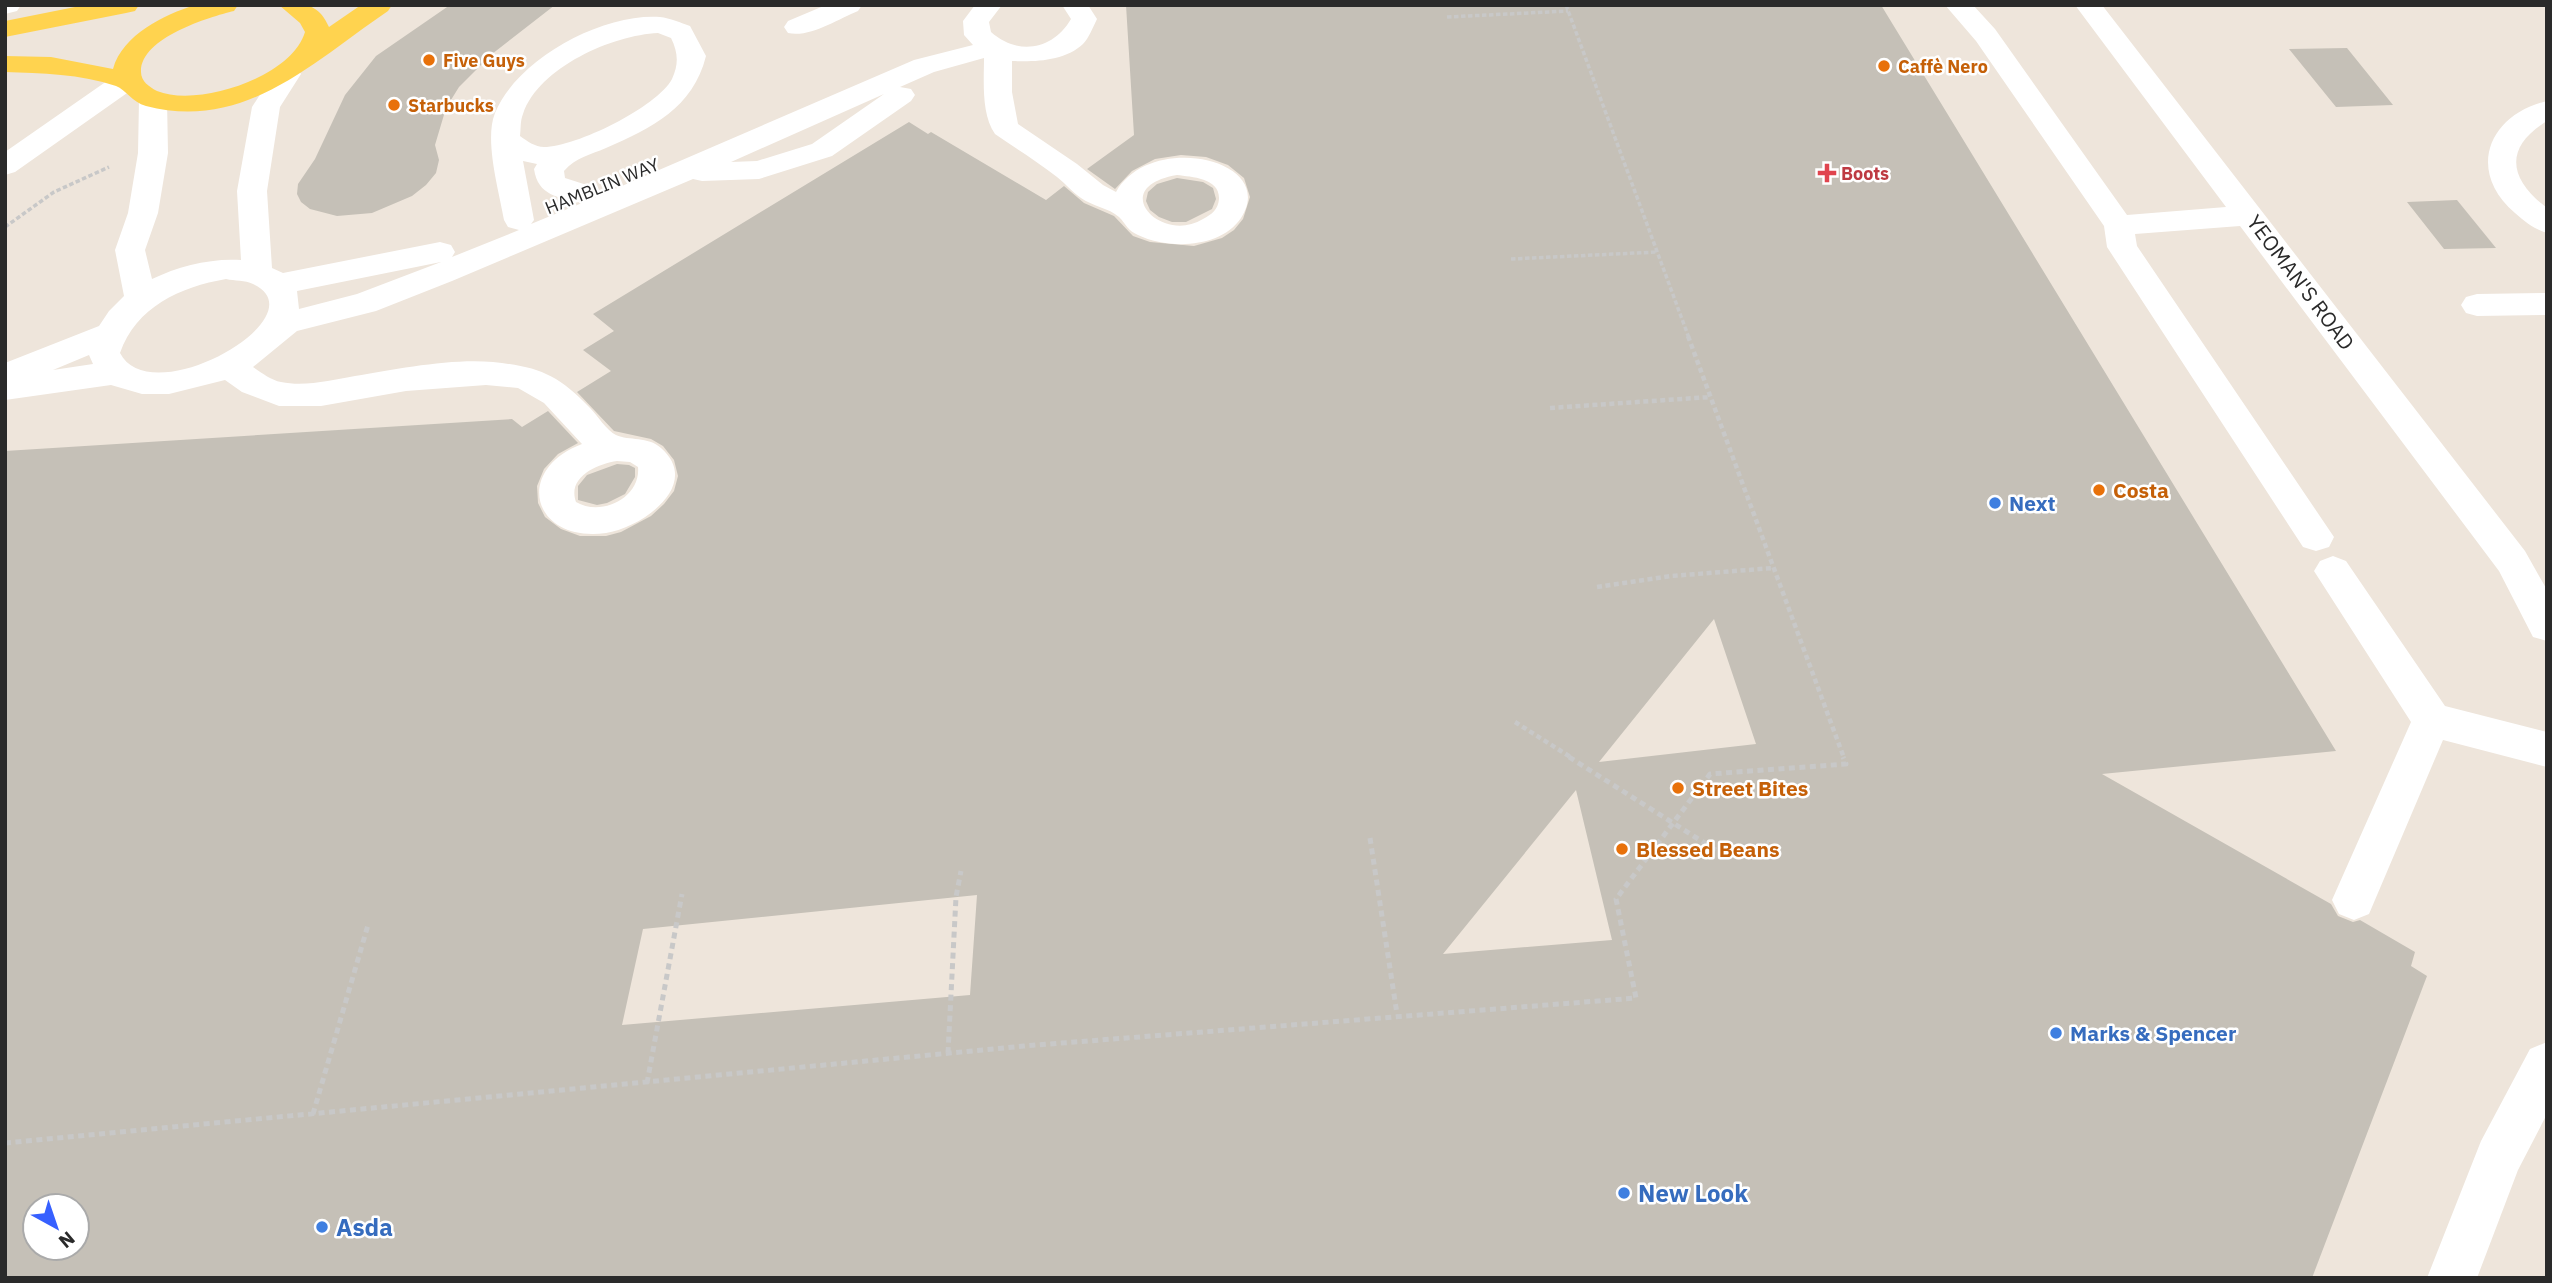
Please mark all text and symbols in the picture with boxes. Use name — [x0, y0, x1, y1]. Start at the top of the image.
place label: Five Guys — [443, 49, 525, 72]
marker: Five Guys — [421, 52, 437, 68]
place label: Caffè Nero — [1898, 55, 1988, 78]
marker: Caffè Nero — [1876, 58, 1892, 74]
place label: Starbucks — [408, 94, 494, 117]
marker: Starbucks — [386, 97, 402, 113]
street label: HAMBLIN WAY — [542, 153, 663, 219]
place label: Boots — [1841, 162, 1889, 185]
marker: Boots — [1819, 165, 1835, 181]
street label: YEOMAN'S ROAD — [2241, 209, 2361, 355]
place label: Costa — [2113, 476, 2169, 504]
marker: Costa — [2091, 482, 2107, 498]
place label: Next — [2009, 489, 2055, 517]
marker: Next — [1987, 495, 2003, 511]
place label: Street Bites — [1692, 774, 1808, 802]
marker: Street Bites — [1670, 780, 1686, 796]
place label: Blessed Beans — [1636, 835, 1780, 863]
marker: Blessed Beans — [1614, 841, 1630, 857]
place label: Marks & Spencer — [2070, 1019, 2237, 1047]
marker: Marks & Spencer — [2048, 1025, 2064, 1041]
place label: New Look — [1638, 1177, 1748, 1209]
marker: New Look — [1616, 1185, 1632, 1201]
north arrow — [21, 1192, 91, 1262]
place label: Asda — [336, 1211, 393, 1243]
marker: Asda — [314, 1219, 330, 1235]
text: N — [54, 1226, 80, 1254]

